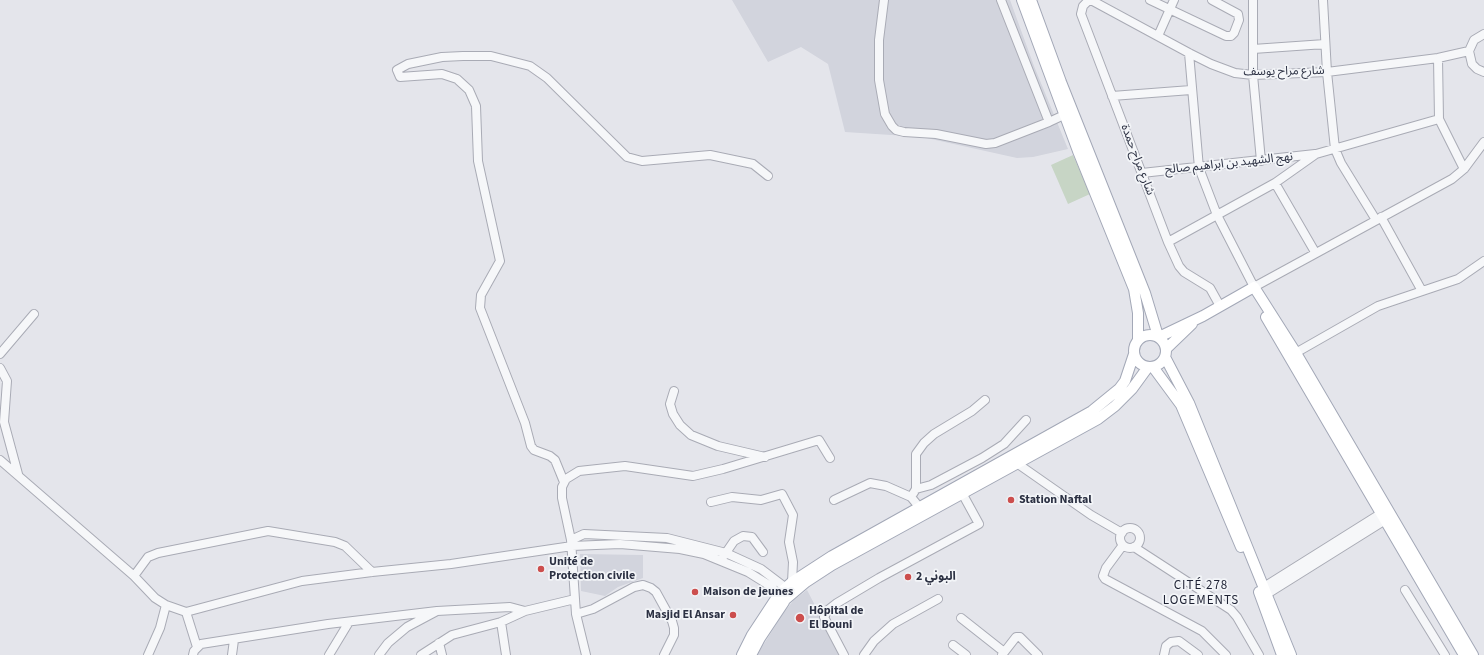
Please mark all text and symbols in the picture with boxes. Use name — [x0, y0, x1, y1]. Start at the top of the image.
street label: شارع مراح يوسف — [1243, 64, 1325, 80]
street label: شارع مراح حمدة — [1117, 123, 1157, 197]
street label: نهج الشهيد بن ابراهيم صالح — [1164, 150, 1294, 178]
place label: Station Naftal — [1019, 493, 1092, 507]
marker: Station Naftal — [1006, 495, 1016, 505]
place label: Unité de Protection civile — [549, 555, 635, 583]
marker: Unité de Protection civile — [536, 564, 546, 574]
place label: البوني 2 — [916, 570, 956, 584]
marker: البوني 2 — [903, 572, 913, 582]
district label: CITÉ 278 LOGEMENTS — [1163, 578, 1239, 609]
place label: Maison de jeunes — [703, 585, 793, 599]
marker: Maison de jeunes — [690, 587, 700, 597]
place label: Hôpital de El Bouni — [809, 604, 864, 632]
place label: Masjid El Ansar — [646, 608, 725, 622]
marker: Masjid El Ansar — [728, 610, 738, 620]
marker: Hôpital de El Bouni — [794, 612, 806, 624]

